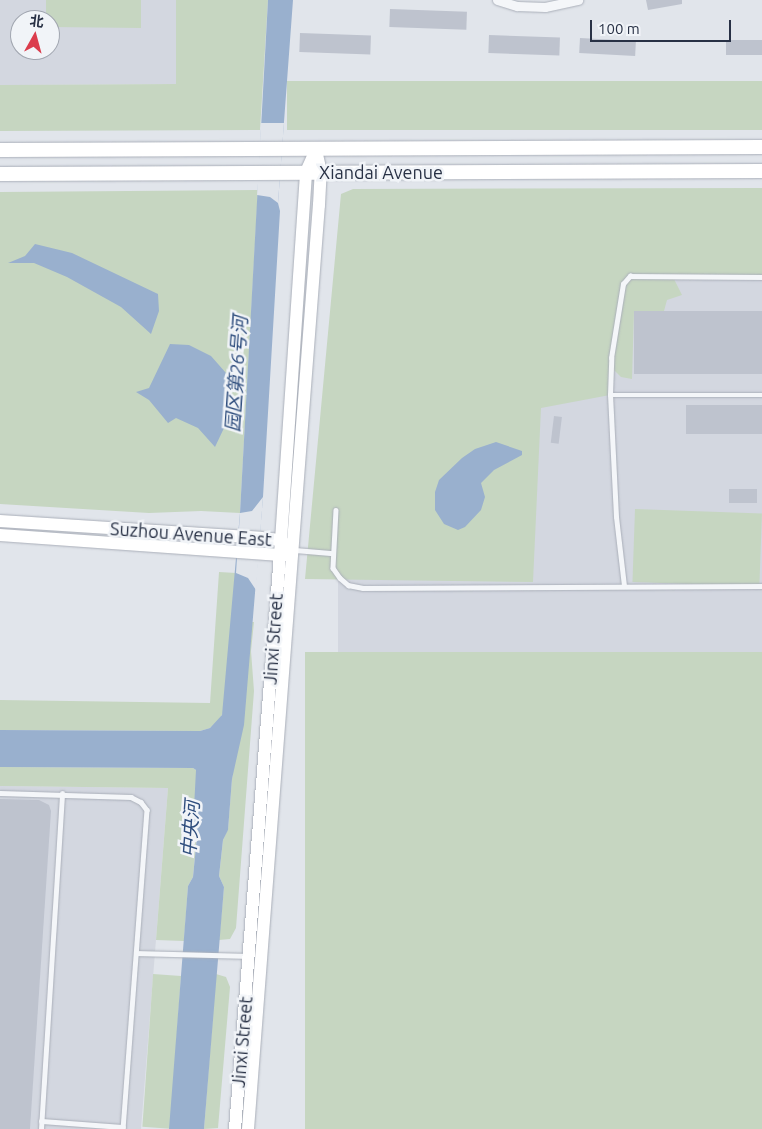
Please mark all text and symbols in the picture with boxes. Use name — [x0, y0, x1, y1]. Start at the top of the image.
north arrow — [10, 10, 60, 60]
scale bar — [592, 10, 733, 42]
text: 北 — [29, 12, 45, 30]
text: 100 m — [598, 20, 640, 37]
street label: Xiandai Avenue — [319, 161, 443, 183]
water label: 园区第26号河 — [222, 315, 252, 433]
street label: Suzhou Avenue East — [109, 518, 273, 550]
street label: Jinxi Street — [259, 593, 287, 685]
water label: 中央河 — [178, 800, 204, 858]
street label: Jinxi Street — [227, 996, 257, 1088]

